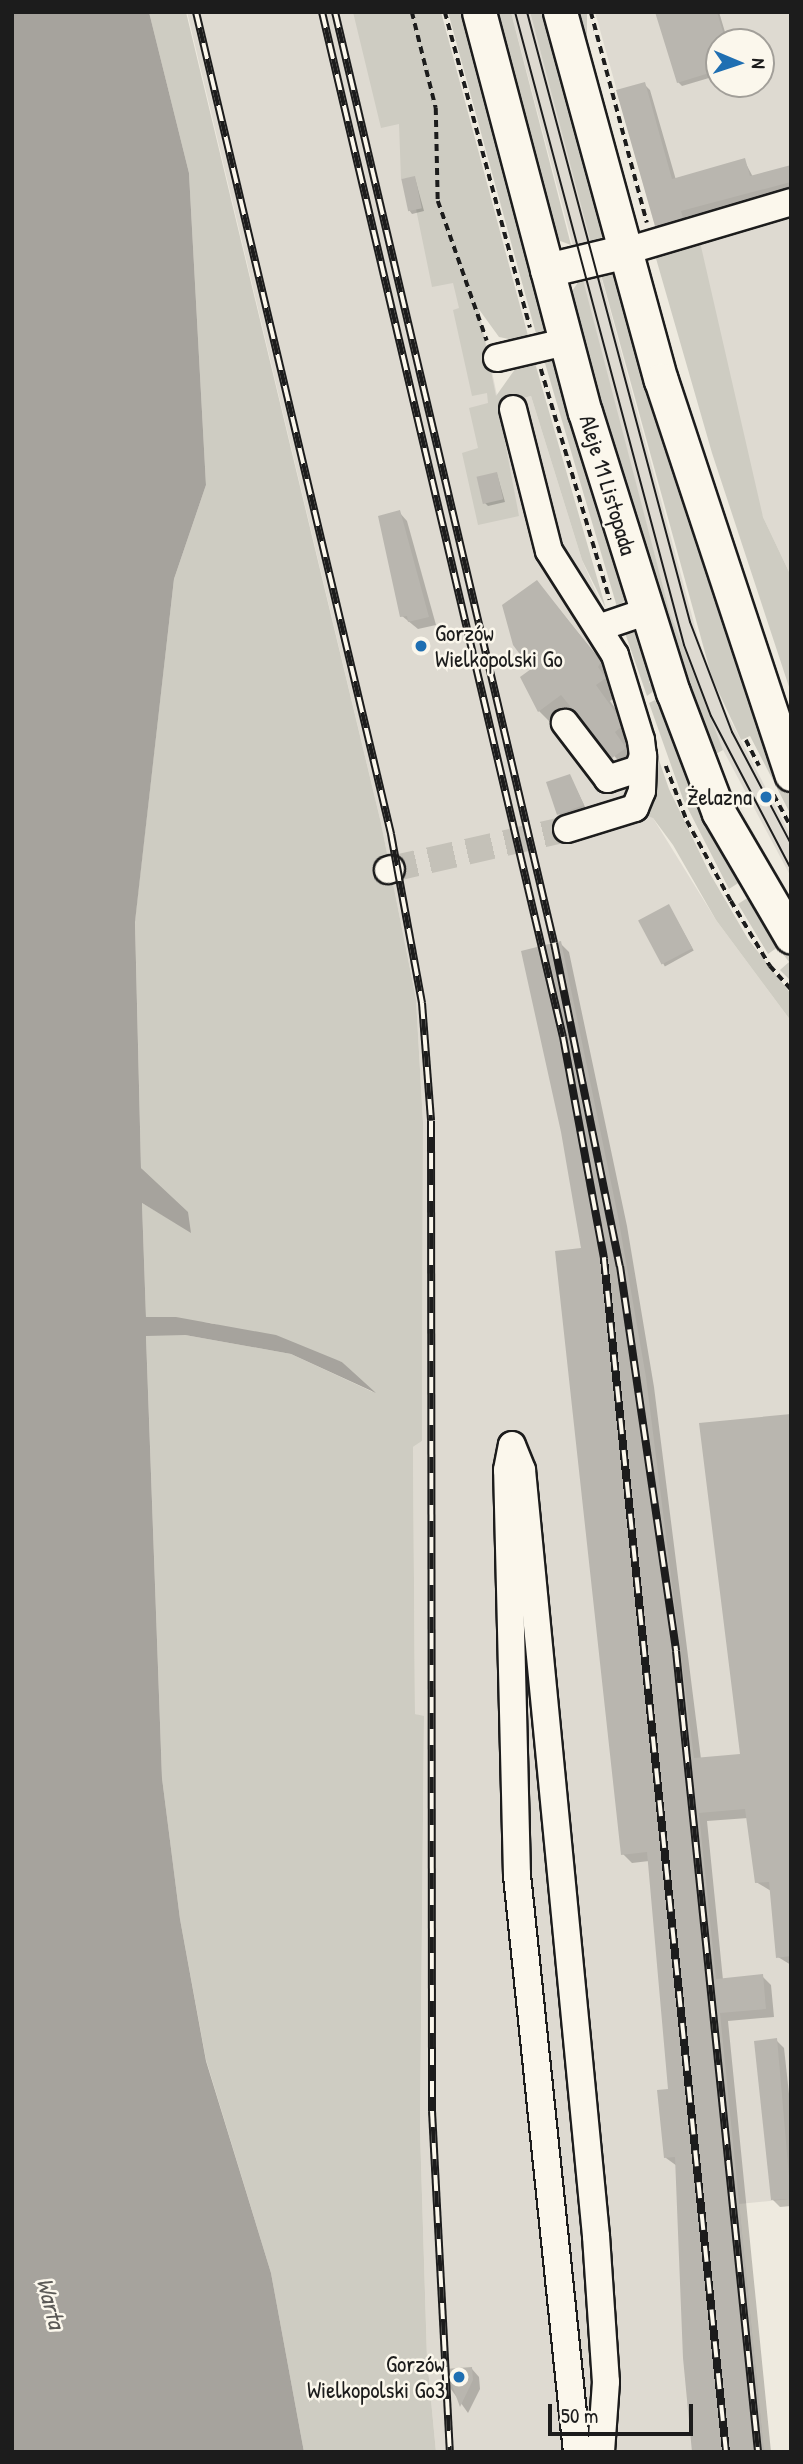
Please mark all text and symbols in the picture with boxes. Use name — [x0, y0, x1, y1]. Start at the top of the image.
north arrow — [705, 28, 775, 98]
text: N — [746, 58, 772, 69]
street label: Aleje 11 Listopada — [574, 412, 642, 558]
place label: Gorzów Wielkopolski Go — [435, 619, 563, 673]
marker: Gorzów Wielkopolski Go — [413, 638, 429, 654]
place label: Żelazna — [687, 783, 752, 811]
marker: Żelazna — [758, 789, 774, 805]
water label: Warta — [30, 2275, 72, 2331]
place label: Gorzów Wielkopolski Go3 — [307, 2350, 445, 2404]
marker: Gorzów Wielkopolski Go3 — [451, 2369, 467, 2385]
scale bar — [551, 2390, 696, 2434]
text: 50 m — [561, 2401, 598, 2430]

